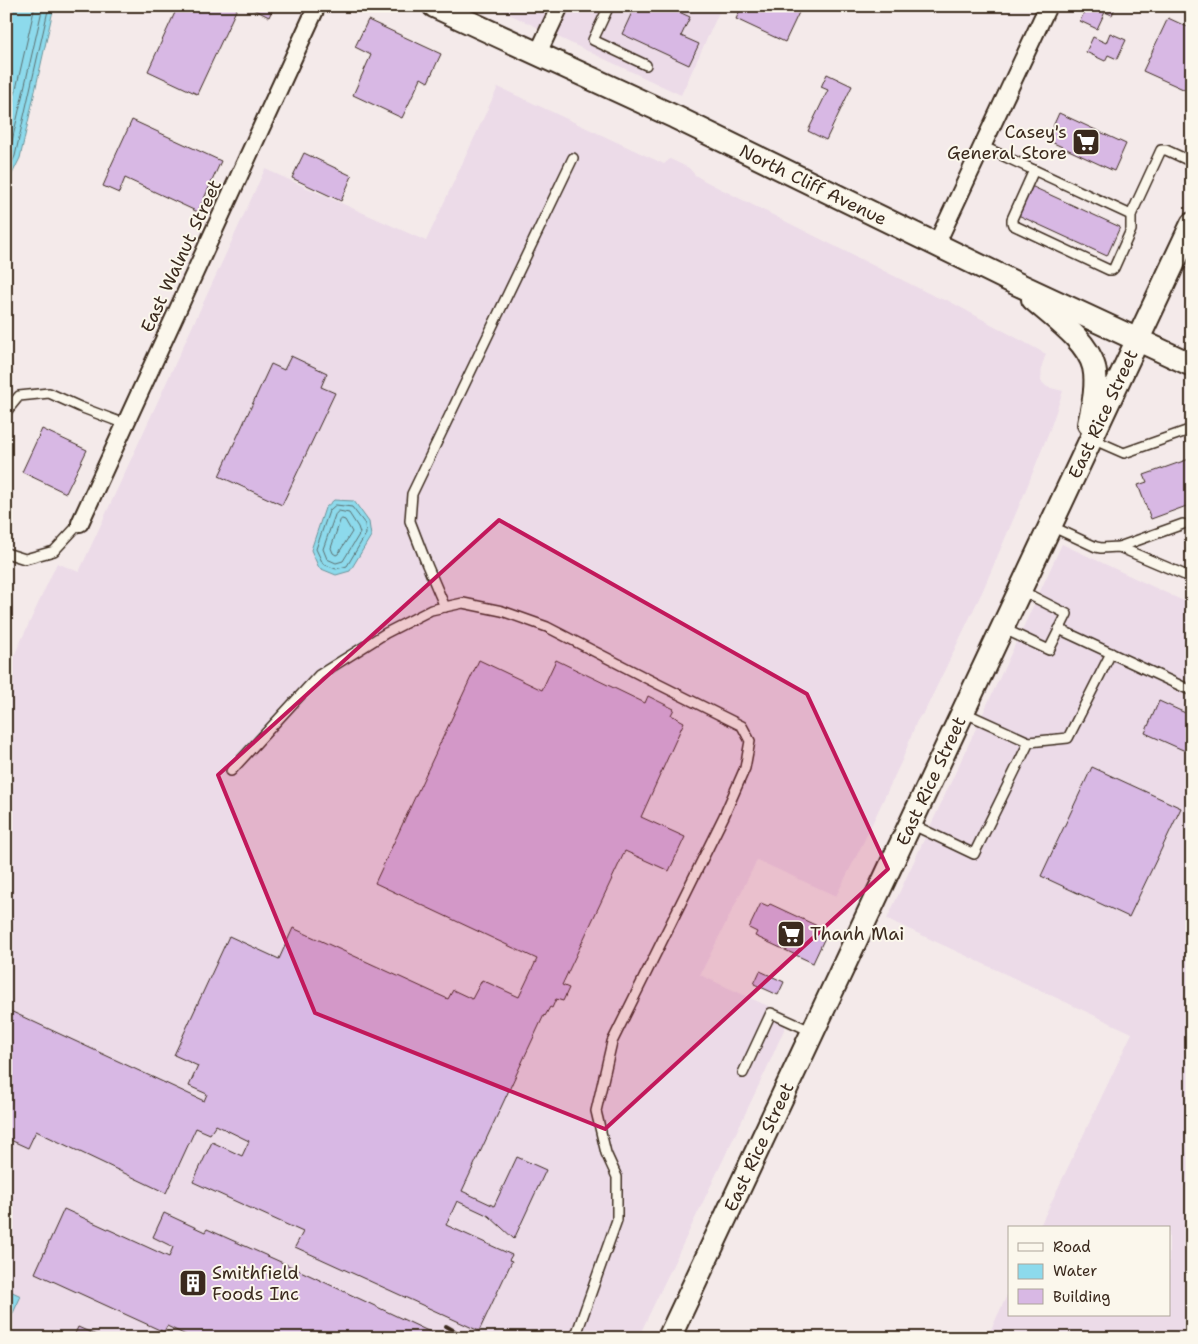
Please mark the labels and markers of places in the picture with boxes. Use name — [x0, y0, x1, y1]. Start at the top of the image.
place label: Casey's General Store — [947, 120, 1067, 165]
supermarket icon: Casey's General Store — [1071, 127, 1101, 157]
supermarket icon: Thanh Mai — [776, 919, 806, 949]
place label: Thanh Mai — [810, 922, 905, 946]
place label: Smithfield Foods Inc — [212, 1261, 299, 1306]
building icon: Smithfield Foods Inc — [178, 1268, 208, 1298]

